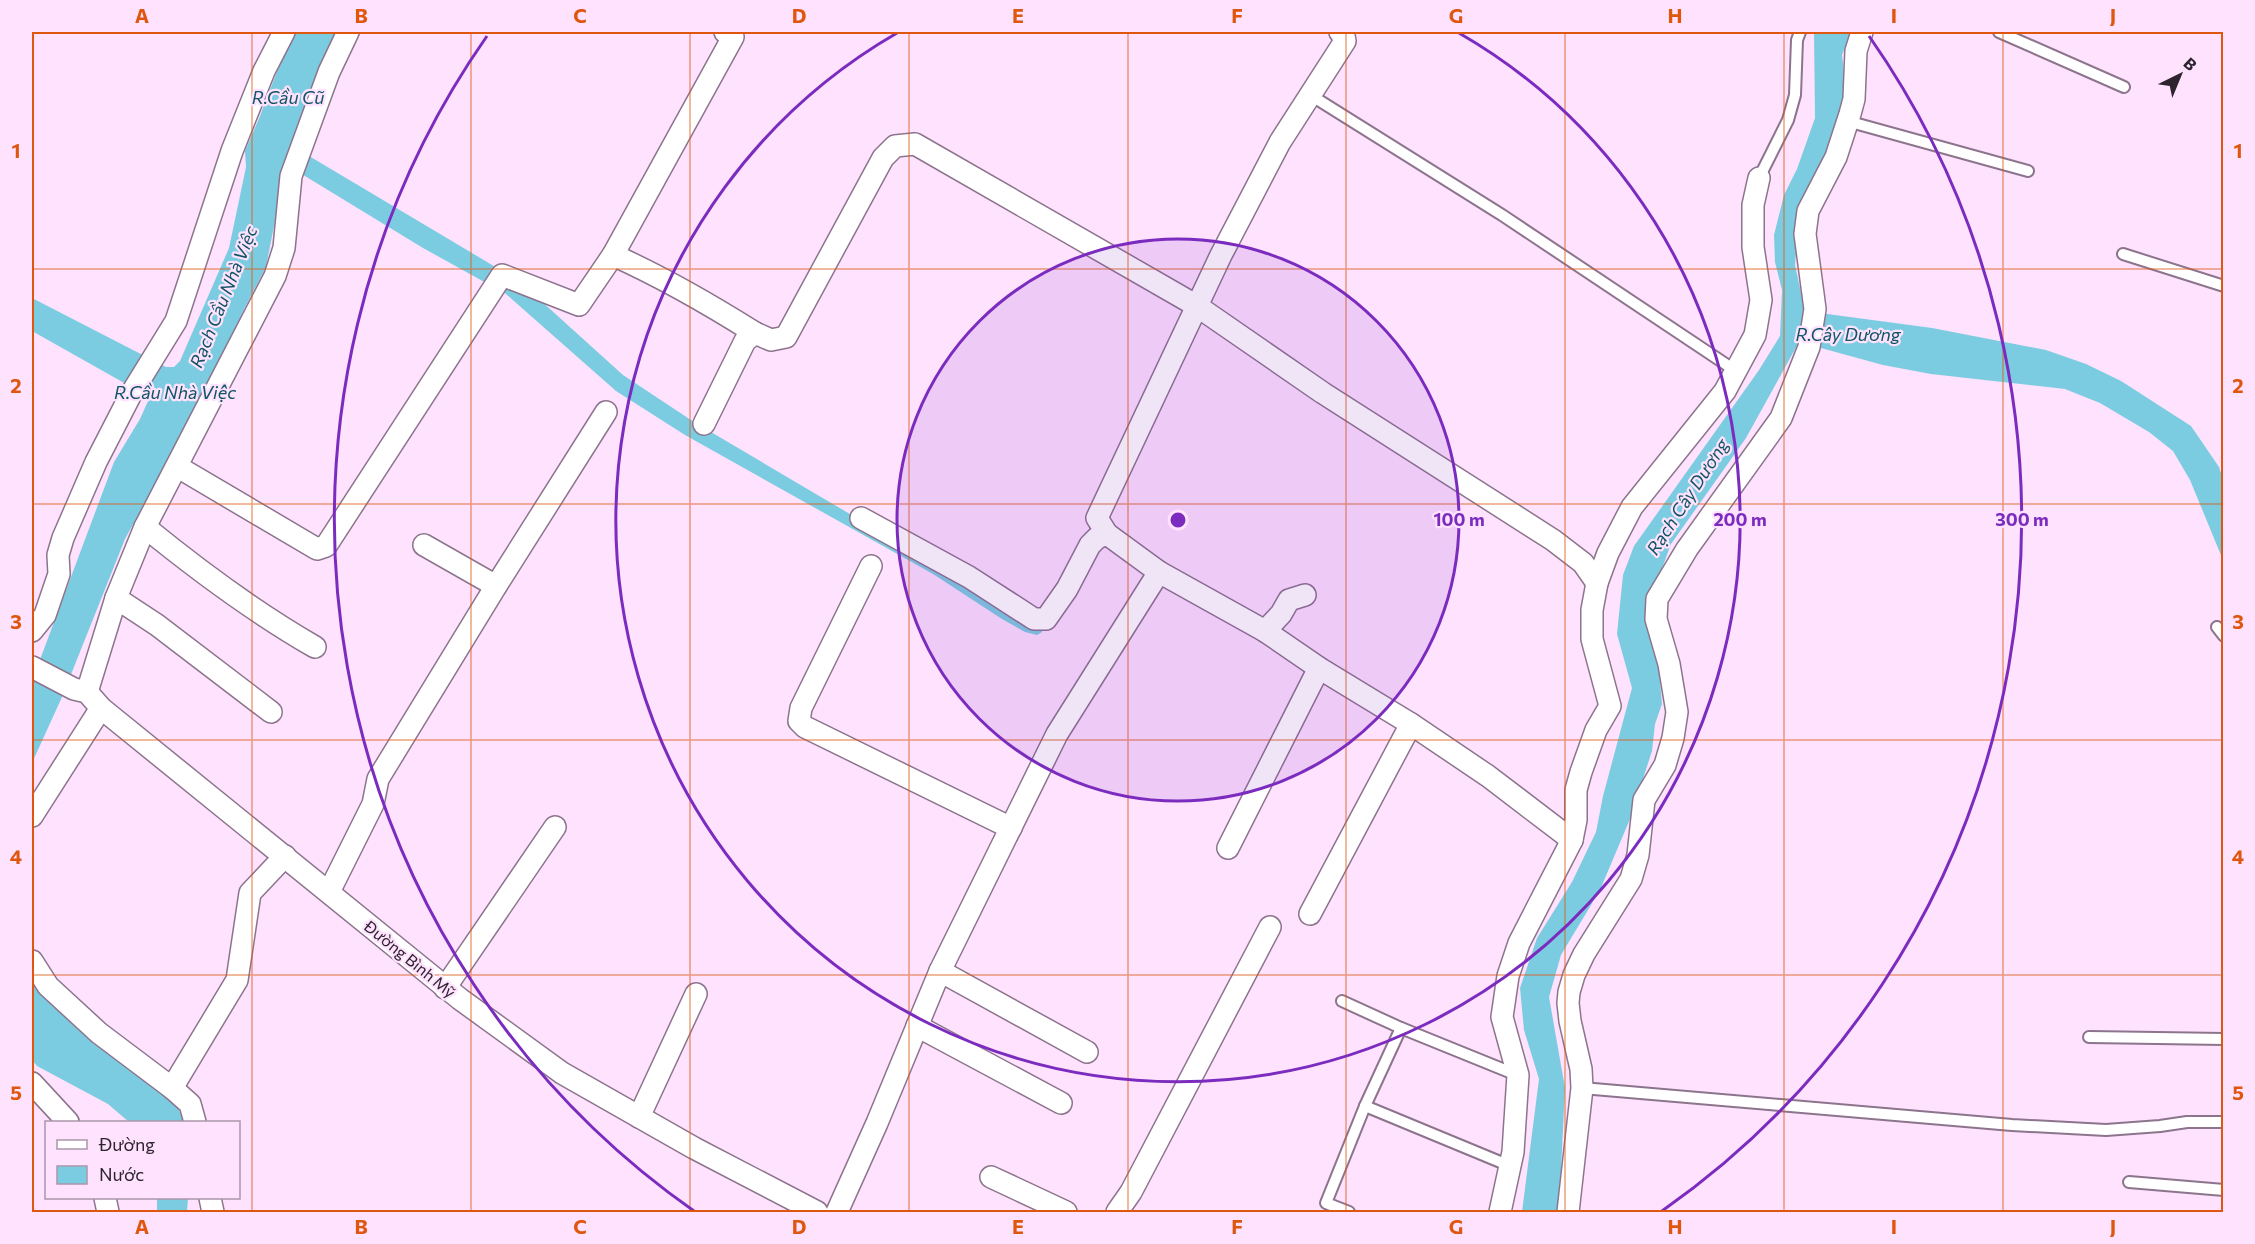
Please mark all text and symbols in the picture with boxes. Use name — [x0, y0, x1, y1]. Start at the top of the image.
text: A — [135, 3, 149, 27]
text: B — [354, 3, 368, 27]
text: C — [573, 3, 587, 27]
text: D — [792, 3, 806, 27]
text: E — [1012, 3, 1024, 27]
text: F — [1231, 3, 1243, 27]
text: G — [1449, 3, 1463, 27]
text: H — [1668, 3, 1683, 27]
text: I — [1891, 3, 1897, 27]
text: J — [2110, 3, 2116, 27]
north arrow — [2150, 45, 2210, 105]
text: B — [2180, 53, 2201, 75]
water label: R.Cầu Cũ — [252, 86, 324, 108]
text: 1 — [11, 138, 21, 162]
text: 1 — [2233, 138, 2243, 162]
water label: Rạch Cầu Nhà Việc — [185, 222, 262, 371]
water label: R.Cây Dương — [1795, 323, 1902, 345]
text: 2 — [10, 373, 22, 397]
text: 2 — [2232, 373, 2244, 397]
water label: R.Cầu Nhà Việc — [114, 381, 236, 403]
water label: Rạch Cây Dương — [1641, 433, 1734, 559]
text: 100 m — [1433, 508, 1485, 530]
text: 200 m — [1713, 508, 1767, 530]
text: 300 m — [1995, 508, 2049, 530]
centre of rings — [1168, 510, 1188, 530]
text: 3 — [10, 609, 22, 633]
text: 3 — [2232, 609, 2244, 633]
text: 4 — [10, 844, 22, 868]
text: 4 — [2232, 844, 2244, 868]
street label: Đường Bình Mỹ — [360, 915, 460, 1001]
text: 5 — [10, 1080, 22, 1104]
text: 5 — [2232, 1080, 2244, 1104]
legend — [45, 1121, 240, 1199]
text: Đường — [98, 1133, 155, 1155]
text: Nước — [99, 1163, 144, 1185]
text: A — [135, 1214, 149, 1238]
text: B — [354, 1214, 368, 1238]
text: C — [573, 1214, 587, 1238]
text: D — [792, 1214, 806, 1238]
text: E — [1012, 1214, 1024, 1238]
text: F — [1231, 1214, 1243, 1238]
text: G — [1449, 1214, 1463, 1238]
text: H — [1668, 1214, 1683, 1238]
text: I — [1891, 1214, 1897, 1238]
text: J — [2110, 1214, 2116, 1238]

